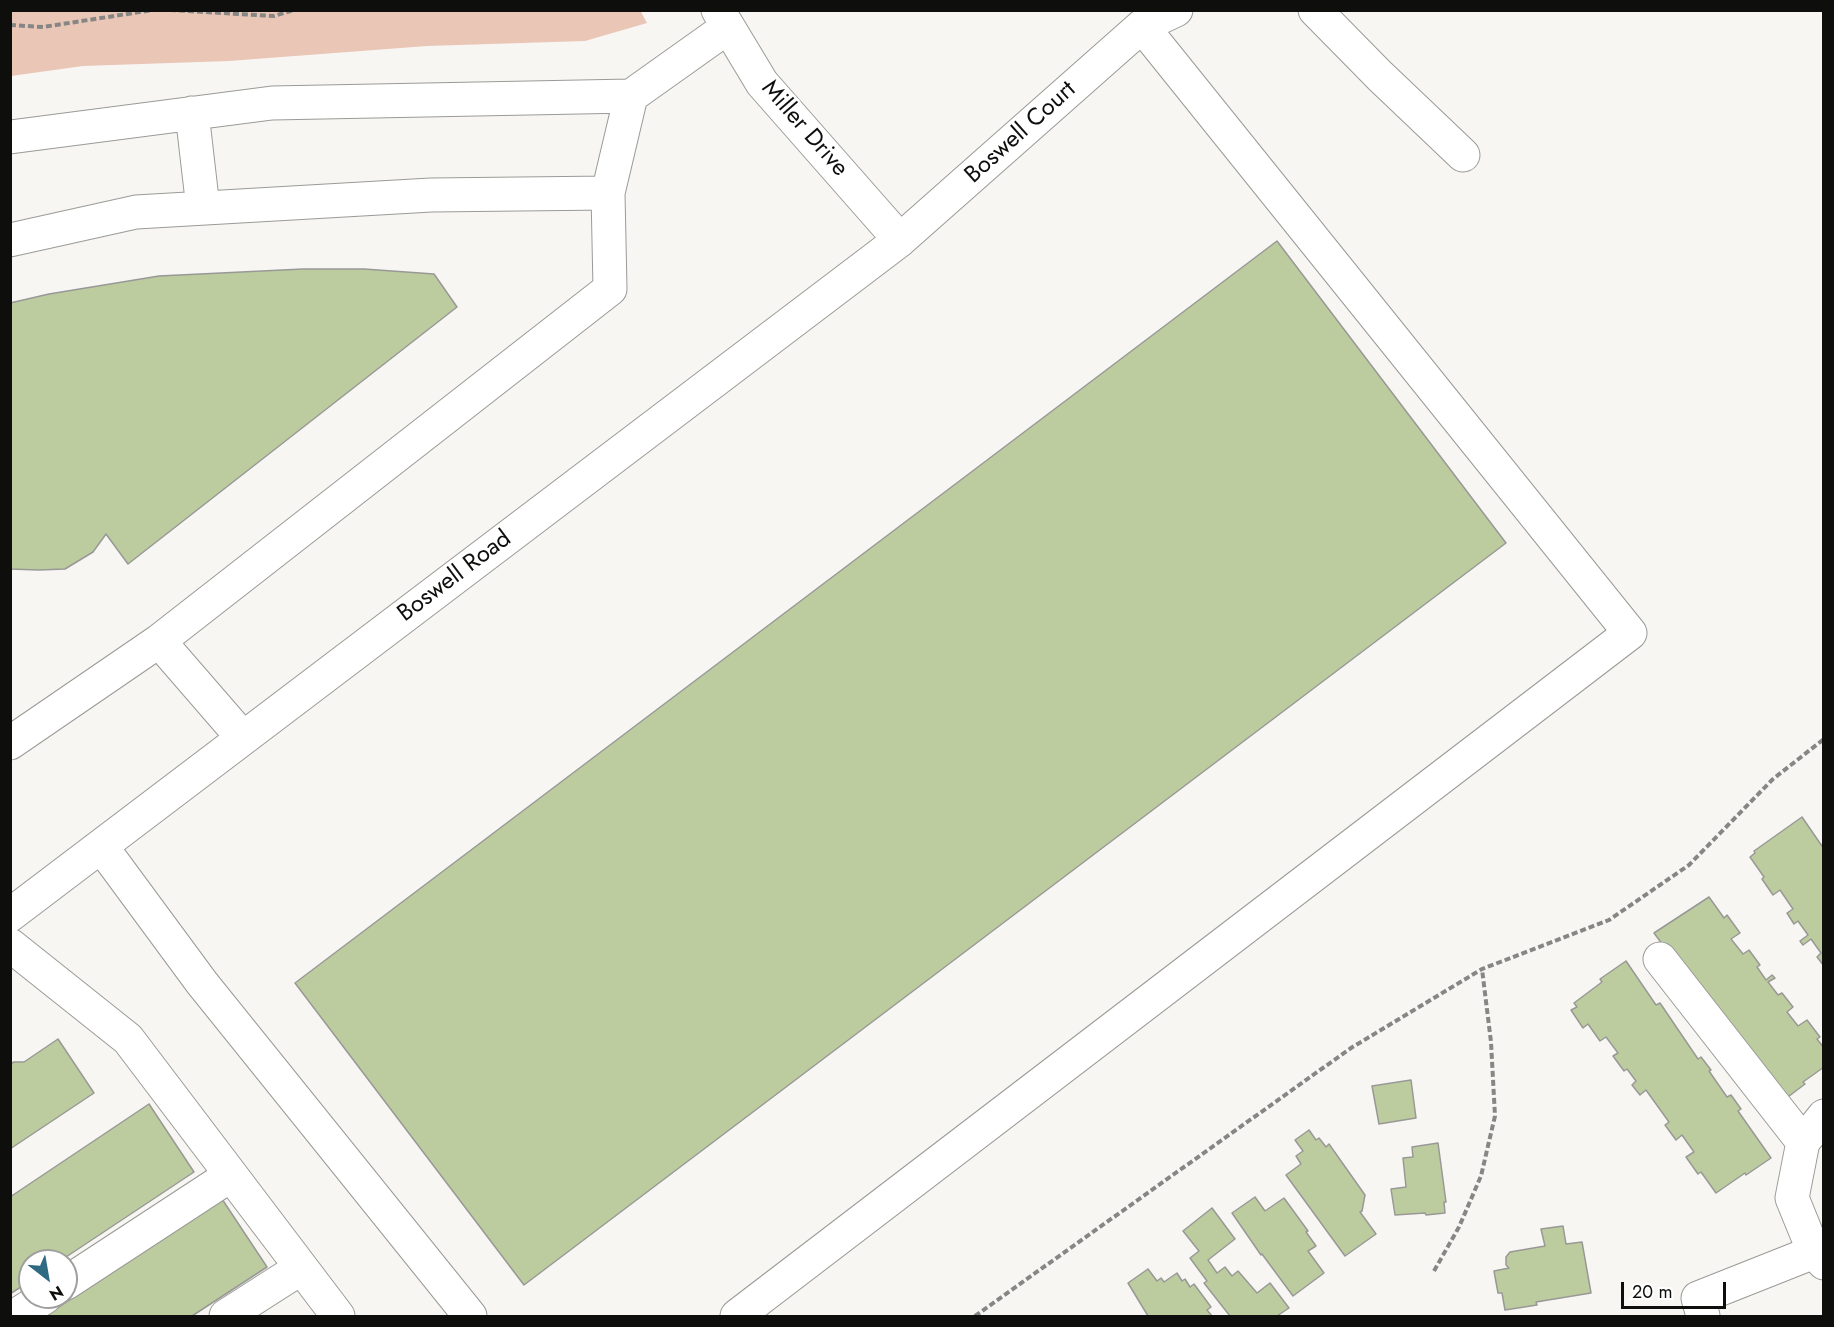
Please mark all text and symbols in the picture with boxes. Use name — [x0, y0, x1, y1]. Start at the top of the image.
street label: Miller Drive — [754, 75, 854, 183]
street label: Boswell Court — [960, 76, 1082, 190]
street label: Boswell Road — [393, 525, 517, 629]
north arrow — [18, 1249, 78, 1309]
scale bar — [1624, 1270, 1729, 1308]
text: 20 m — [1632, 1279, 1672, 1305]
text: N — [45, 1280, 68, 1306]

